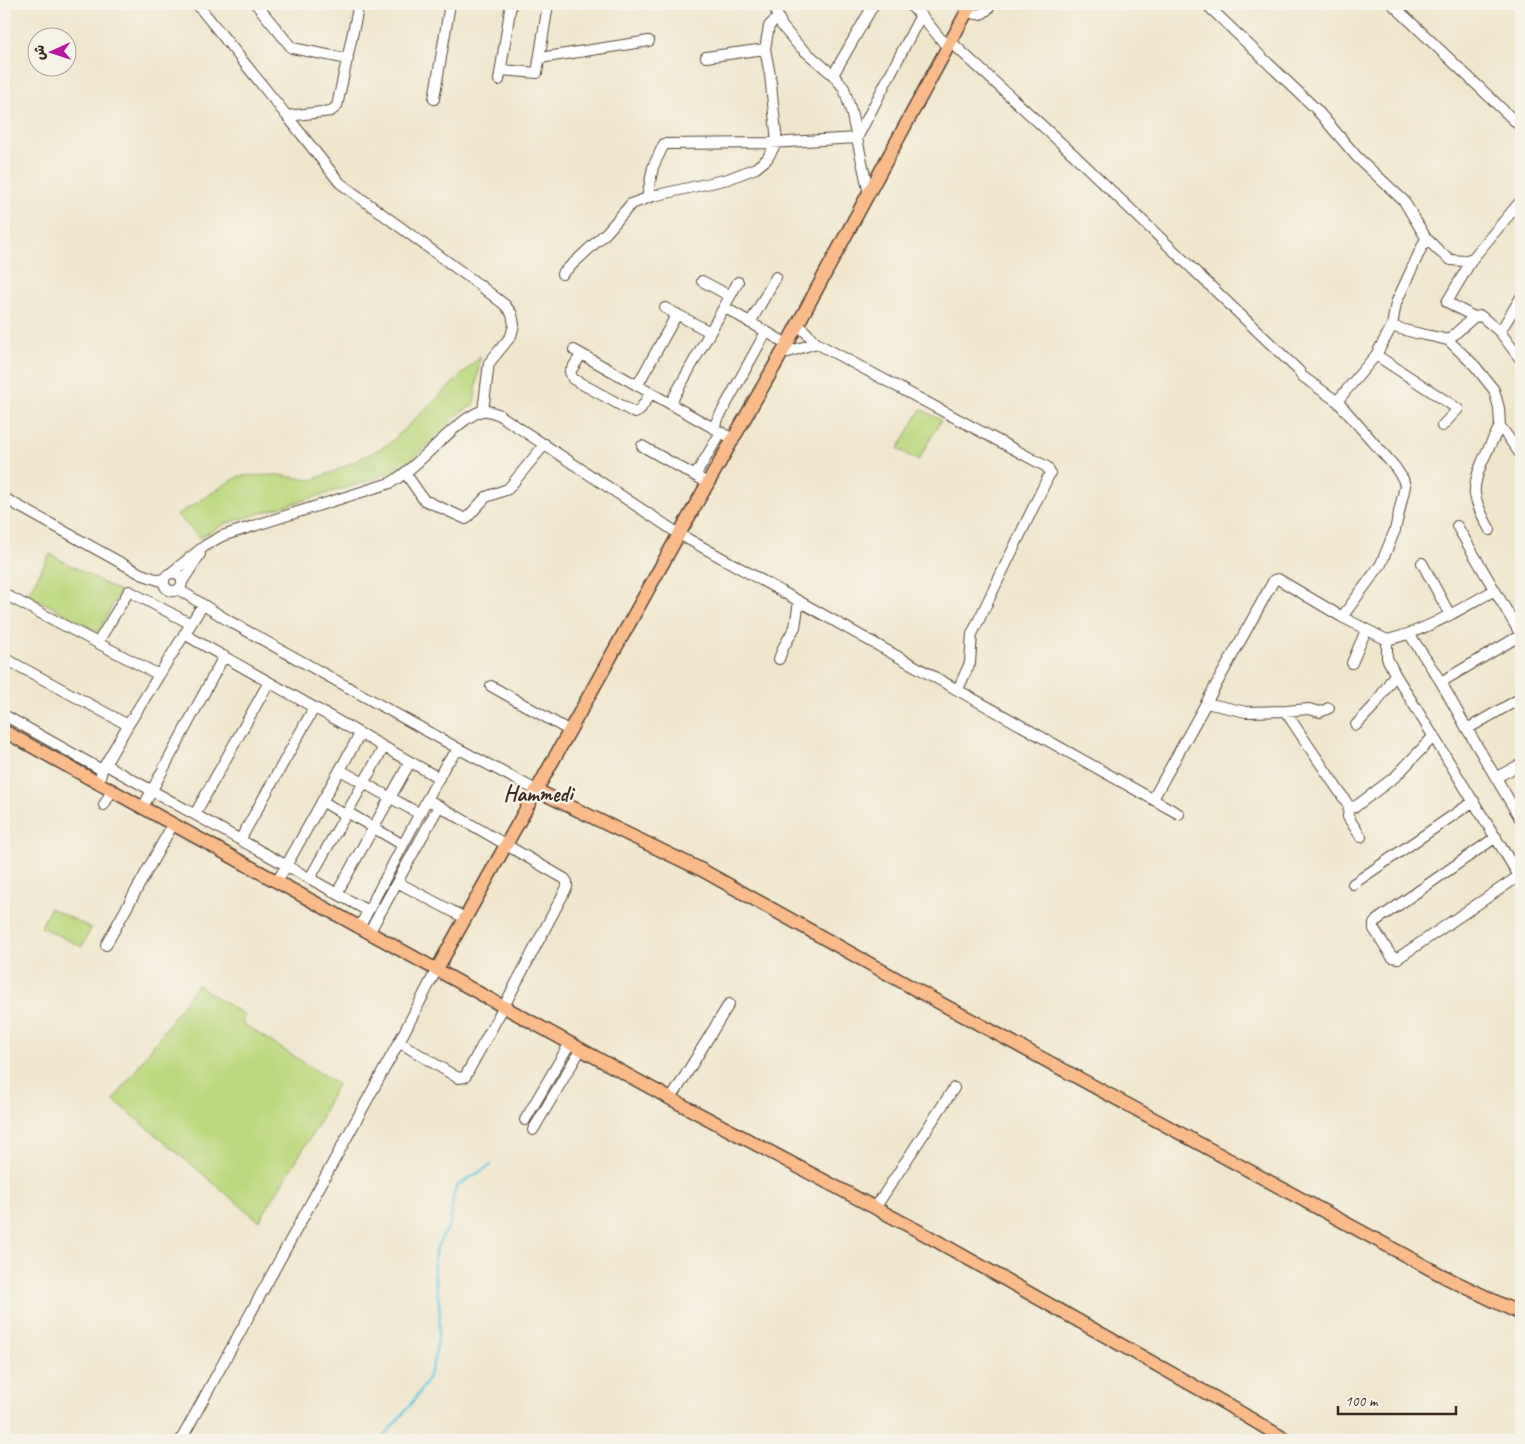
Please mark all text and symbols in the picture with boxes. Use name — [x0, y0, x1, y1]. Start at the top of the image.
north arrow — [28, 28, 78, 78]
text: ش — [31, 45, 48, 61]
district label: Hammedi — [504, 780, 575, 808]
scale bar — [1338, 1384, 1455, 1416]
text: 100 m — [1345, 1392, 1379, 1411]

